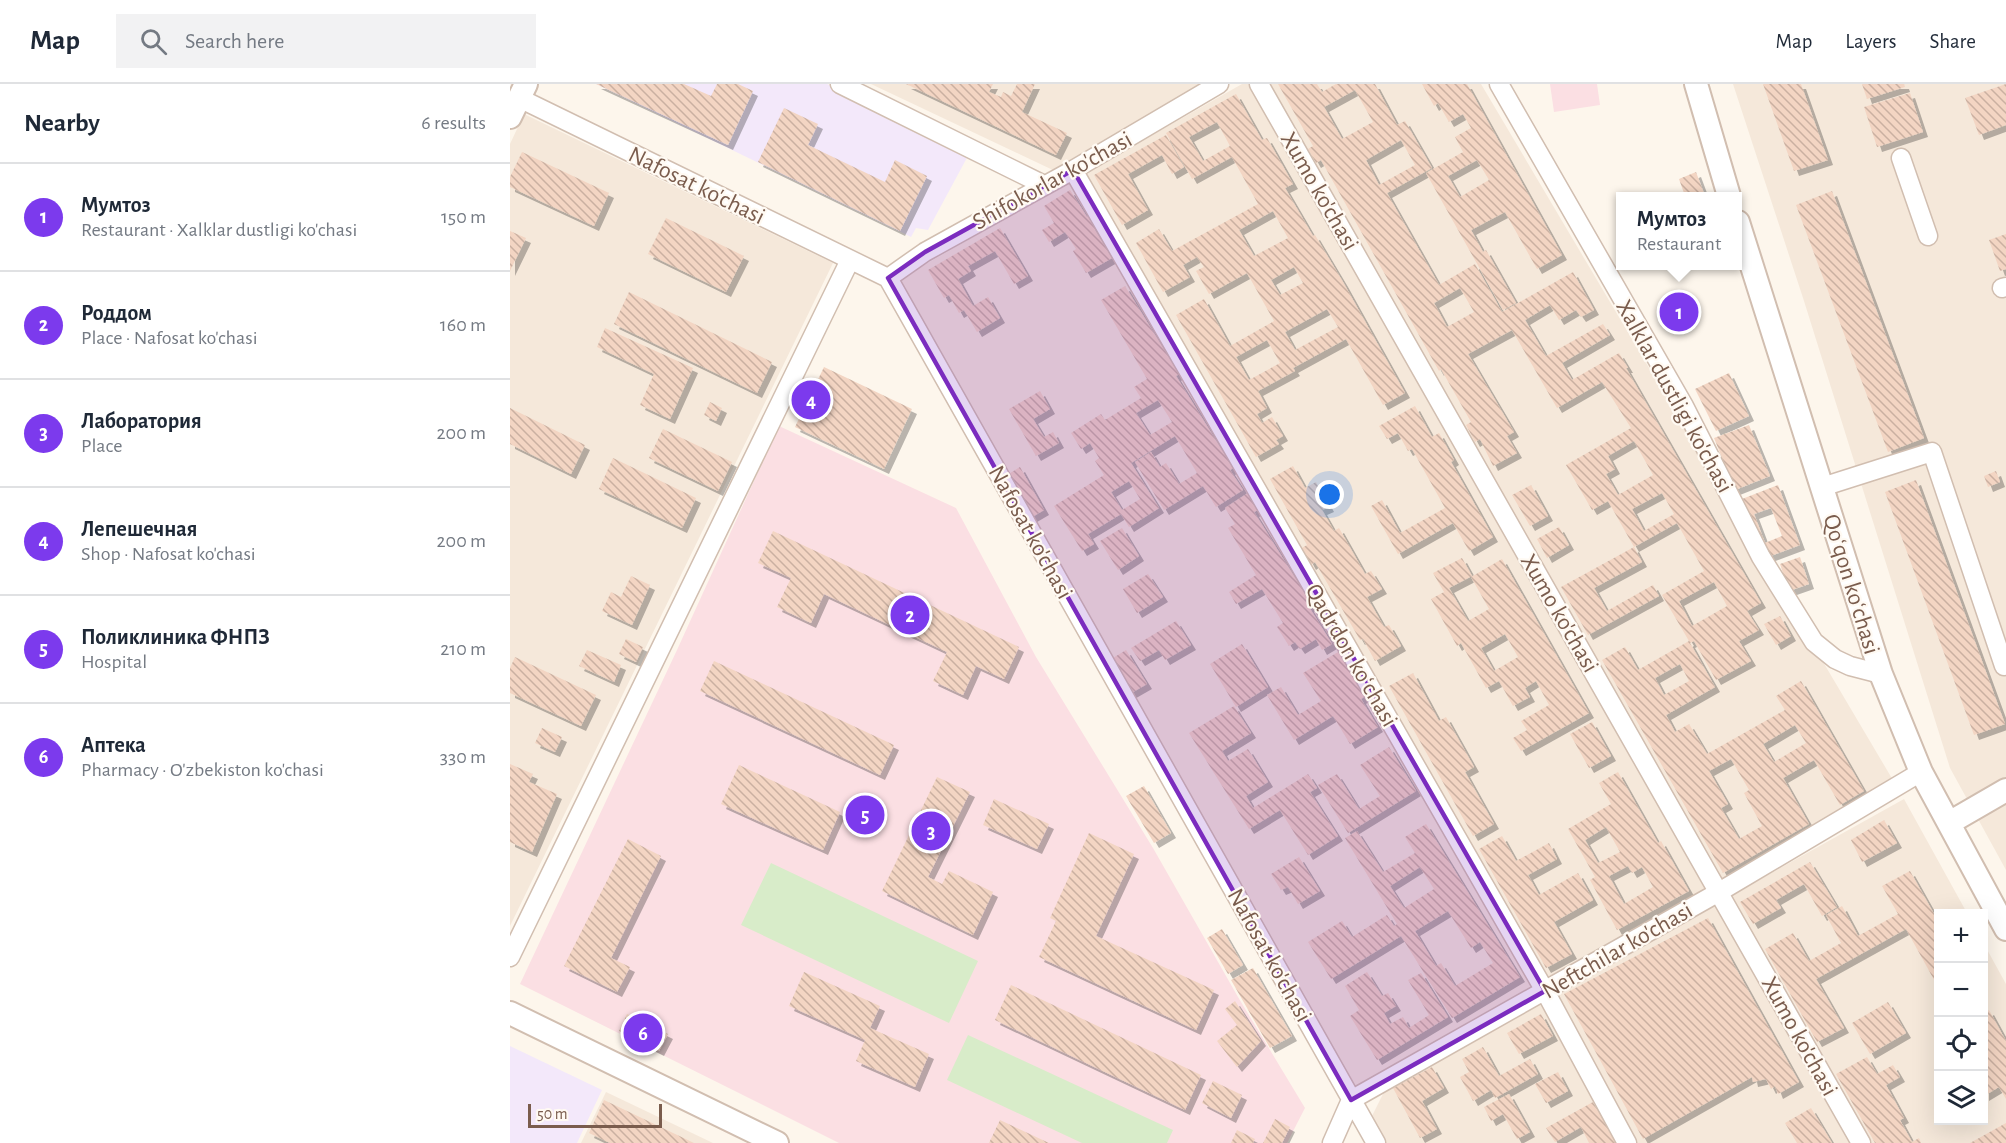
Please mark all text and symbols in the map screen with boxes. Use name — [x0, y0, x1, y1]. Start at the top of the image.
search box — [116, 14, 536, 68]
icon: search — [137, 25, 170, 58]
text: Map — [30, 27, 80, 55]
text: Search here — [185, 30, 284, 52]
text: Map — [1776, 31, 1812, 52]
text: Layers — [1845, 31, 1896, 52]
text: Share — [1929, 31, 1976, 52]
text: Nearby — [24, 110, 100, 136]
text: 6 results — [421, 113, 486, 133]
street label: Shifokorlar ko'chasi — [969, 127, 1136, 235]
street label: Xumo ko'chasi — [1276, 128, 1363, 255]
street label: Nafosat ko'chasi — [625, 143, 769, 229]
popup — [1616, 192, 1742, 270]
text: Mумтоз — [81, 194, 151, 216]
text: 1 — [40, 207, 47, 227]
text: 150 m — [441, 207, 486, 227]
text: Mумтоз — [1637, 208, 1706, 230]
text: Restaurant · Xalklar dustligi ko'chasi — [81, 220, 357, 240]
text: Restaurant — [1637, 234, 1721, 254]
pin: 1 — [1660, 290, 1698, 334]
street label: Xalklar dustligi ko'chasi — [1611, 296, 1737, 497]
text: Роддом — [81, 302, 152, 324]
text: 2 — [39, 315, 48, 335]
text: 160 m — [440, 315, 486, 335]
text: Place · Nafosat ko'chasi — [81, 328, 258, 348]
pin: 4 — [792, 378, 830, 422]
text: Лаборатория — [81, 410, 202, 432]
text: 3 — [39, 423, 48, 443]
text: 200 m — [436, 423, 486, 443]
text: Place — [81, 436, 122, 456]
street label: Nafosat ko'chasi — [984, 462, 1077, 603]
your location — [1315, 480, 1344, 509]
street label: Qoʻqon koʻchasi — [1818, 511, 1884, 657]
text: Лепешечная — [81, 518, 197, 540]
text: 4 — [38, 531, 49, 551]
text: 200 m — [436, 531, 486, 551]
text: Shop · Nafosat ko'chasi — [81, 544, 256, 564]
street label: Xumo ko'chasi — [1516, 550, 1603, 677]
street label: Qadrdon koʻchasi — [1301, 580, 1402, 731]
pin: 2 — [890, 592, 930, 638]
text: Поликлиника ФНПЗ — [81, 626, 270, 648]
text: 5 — [39, 639, 48, 659]
text: 210 m — [440, 639, 486, 659]
text: Hospital — [81, 652, 147, 672]
text: Аптека — [81, 734, 146, 756]
text: 6 — [39, 747, 48, 767]
text: 330 m — [440, 747, 486, 767]
text: Pharmacy · O'zbekiston ko'chasi — [81, 760, 324, 780]
pin: 5 — [846, 792, 884, 838]
pin: 3 — [912, 808, 950, 854]
street label: Nafosat ko'chasi — [1223, 885, 1316, 1026]
street label: Neftchilar ko'chasi — [1538, 898, 1697, 1004]
map controls — [1934, 909, 1988, 1125]
button: + — [1934, 909, 1988, 963]
button: − — [1934, 963, 1988, 1017]
street label: Xumo ko'chasi — [1757, 973, 1842, 1100]
pin: 6 — [624, 1010, 662, 1056]
button: locate — [1934, 1017, 1988, 1071]
button: layers — [1934, 1071, 1988, 1125]
scale bar — [528, 1101, 662, 1128]
text: 50 m — [537, 1106, 568, 1122]

